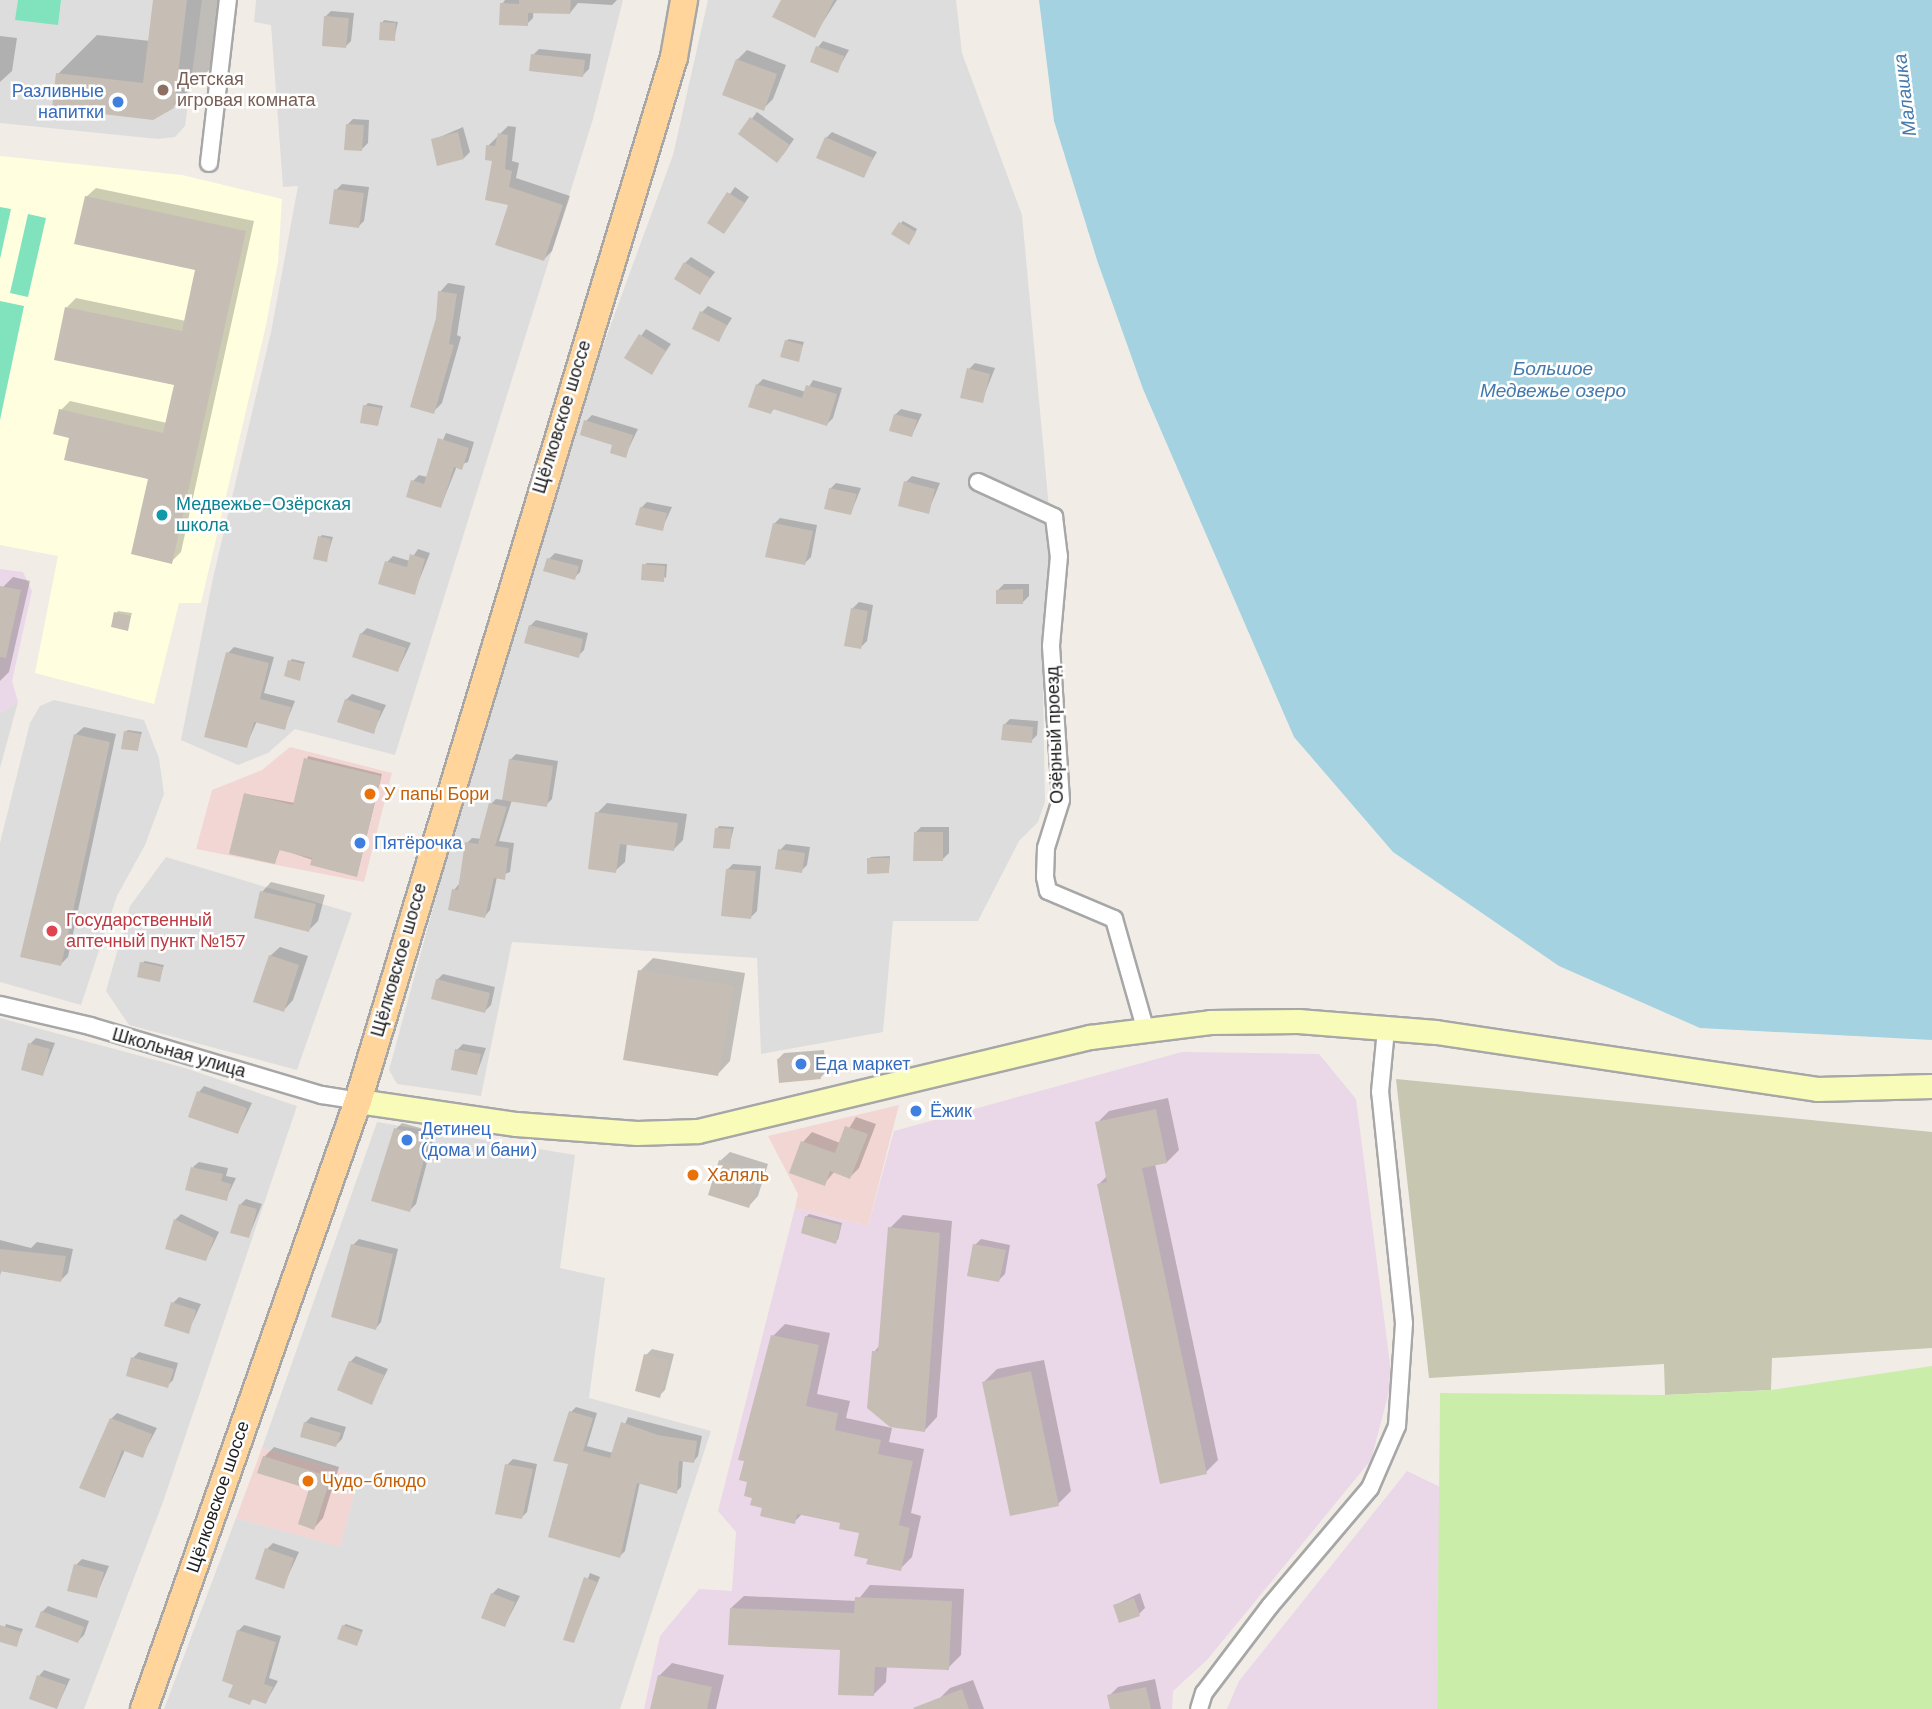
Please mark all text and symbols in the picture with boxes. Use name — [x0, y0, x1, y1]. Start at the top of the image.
water label: Малашка — [1889, 52, 1921, 138]
place label: Детская игровая комната — [177, 69, 316, 112]
place label: Разливные напитки — [12, 81, 104, 124]
marker: Детская игровая комната — [155, 82, 171, 98]
marker: Разливные напитки — [110, 94, 126, 110]
street label: Щёлковское шоссе — [528, 338, 596, 496]
water label: Большое Медвежье озеро — [1480, 358, 1626, 402]
place label: Медвежье-Озёрская школа — [176, 494, 351, 536]
marker: Медвежье-Озёрская школа — [154, 507, 170, 523]
street label: Озёрный проезд — [1042, 666, 1068, 804]
place label: У папы Бори — [384, 783, 489, 805]
marker: У папы Бори — [362, 786, 378, 802]
place label: Пятёрочка — [374, 832, 462, 854]
marker: Пятёрочка — [352, 835, 368, 851]
street label: Щёлковское шоссе — [367, 881, 431, 1039]
place label: Государственный аптечный пункт №157 — [66, 910, 245, 953]
marker: Государственный аптечный пункт №157 — [44, 923, 60, 939]
street label: Школьная улица — [110, 1024, 248, 1082]
place label: Еда маркет — [815, 1053, 910, 1075]
marker: Еда маркет — [793, 1056, 809, 1072]
place label: Ёжик — [930, 1100, 972, 1122]
marker: Ёжик — [908, 1103, 924, 1119]
place label: Детинец (дома и бани) — [421, 1119, 537, 1162]
marker: Детинец (дома и бани) — [399, 1132, 415, 1148]
place label: Халяль — [707, 1164, 769, 1186]
marker: Халяль — [685, 1167, 701, 1183]
street label: Щёлковское шоссе — [182, 1418, 254, 1576]
place label: Чудо-блюдо — [322, 1470, 426, 1492]
marker: Чудо-блюдо — [300, 1473, 316, 1489]

